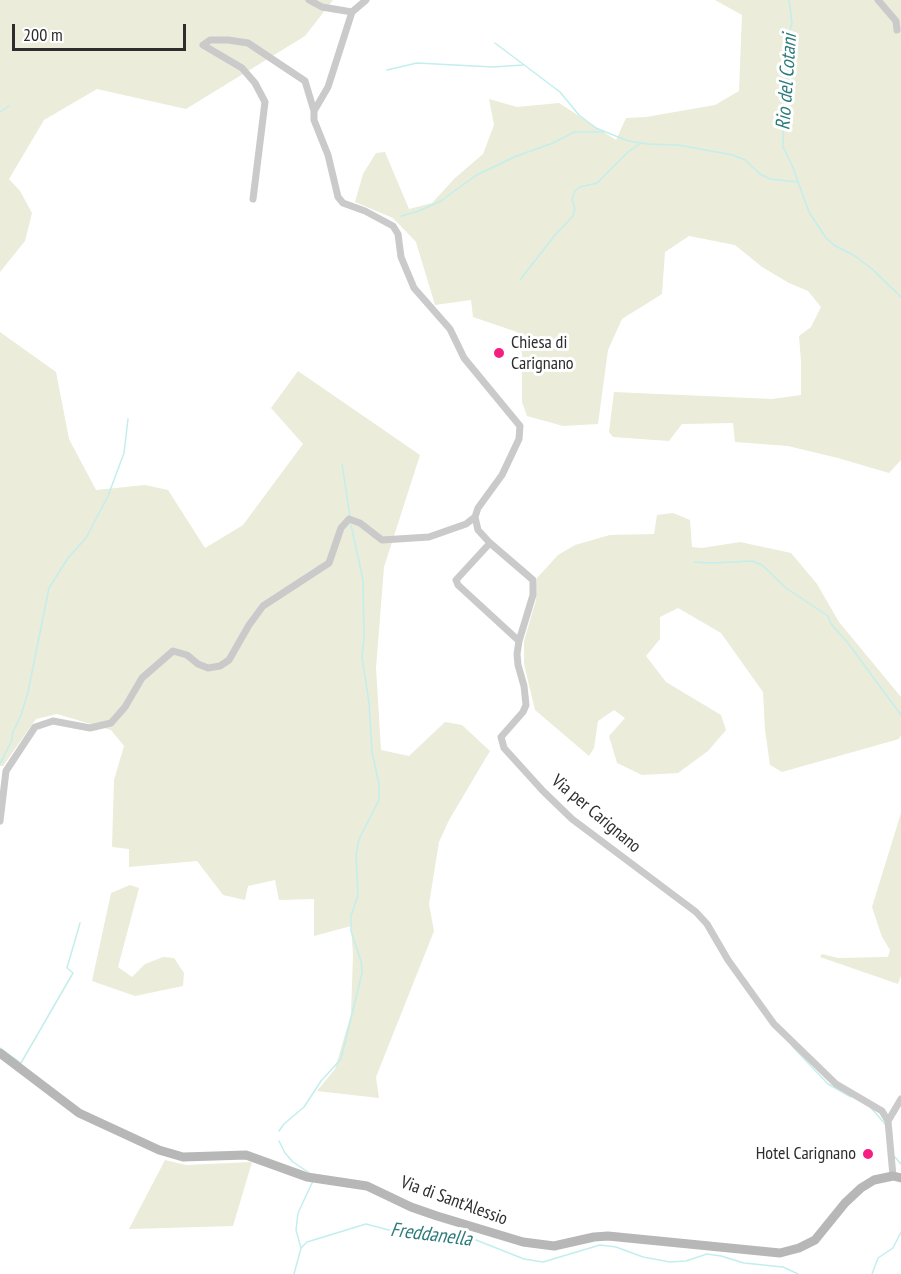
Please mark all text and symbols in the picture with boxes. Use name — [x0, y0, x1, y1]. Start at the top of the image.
scale bar — [15, 12, 189, 50]
text: 200 m — [23, 23, 63, 46]
water label: Rio del Cotani — [772, 33, 802, 131]
place label: Chiesa di Carignano — [511, 332, 574, 374]
marker: Chiesa di Carignano — [492, 346, 506, 360]
street label: Via per Carignano — [547, 770, 645, 858]
place label: Hotel Carignano — [756, 1143, 856, 1165]
marker: Hotel Carignano — [861, 1147, 875, 1161]
street label: Via di Sant'Alessio — [398, 1172, 510, 1230]
water label: Freddanella — [389, 1218, 473, 1252]

